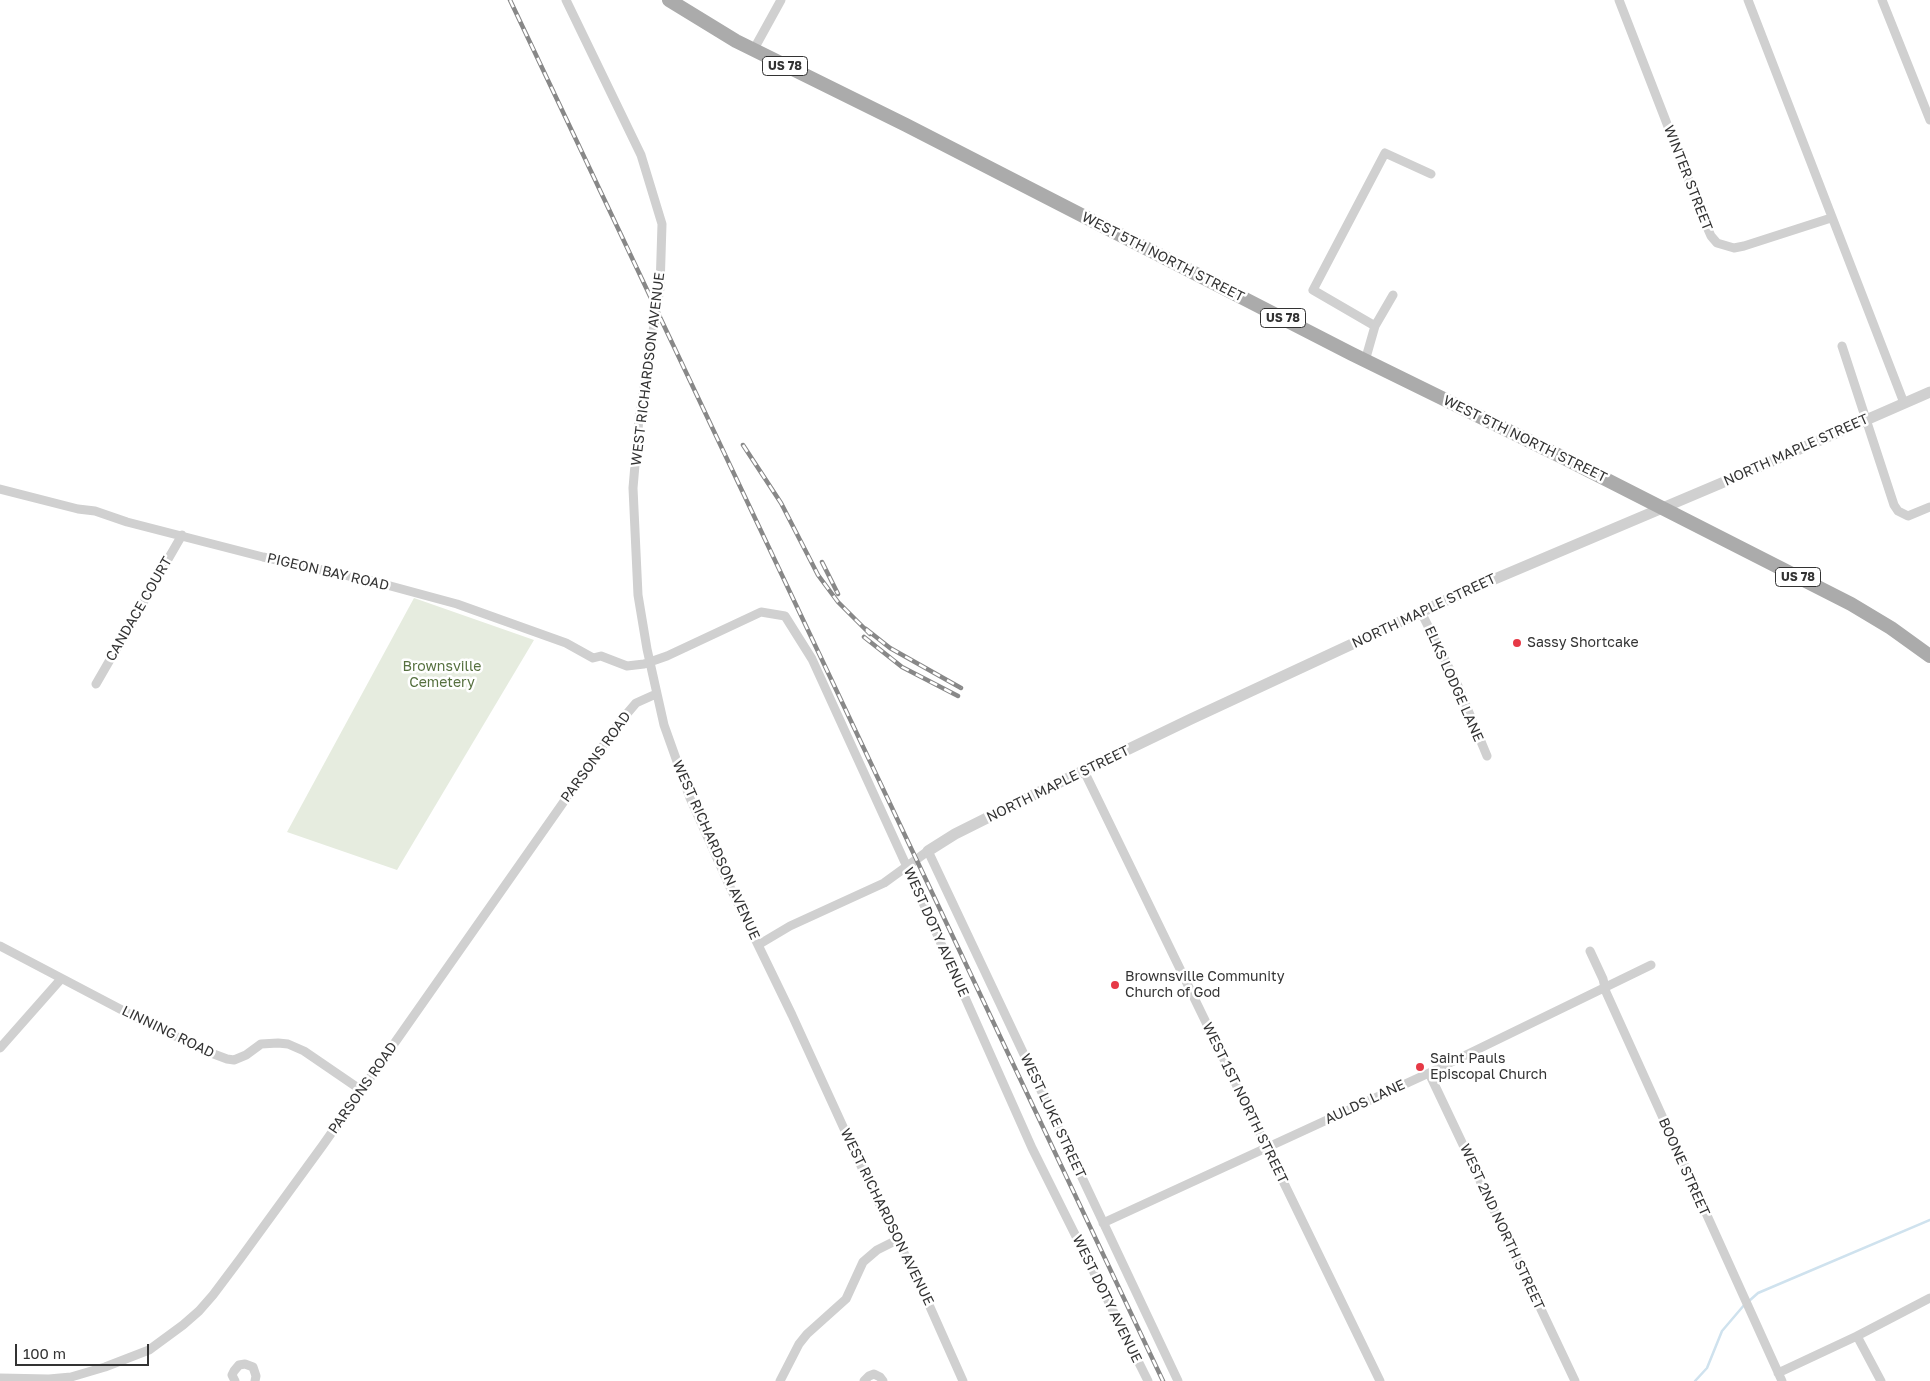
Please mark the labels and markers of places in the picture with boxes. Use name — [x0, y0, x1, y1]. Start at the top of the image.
place label: Sassy Shortcake — [1527, 635, 1639, 651]
marker: Sassy Shortcake — [1511, 637, 1523, 649]
place label: Brownsville Community Church of God — [1125, 969, 1285, 1002]
marker: Brownsville Community Church of God — [1109, 979, 1121, 991]
place label: Saint Pauls Episcopal Church — [1430, 1051, 1547, 1084]
marker: Saint Pauls Episcopal Church — [1414, 1061, 1426, 1073]

